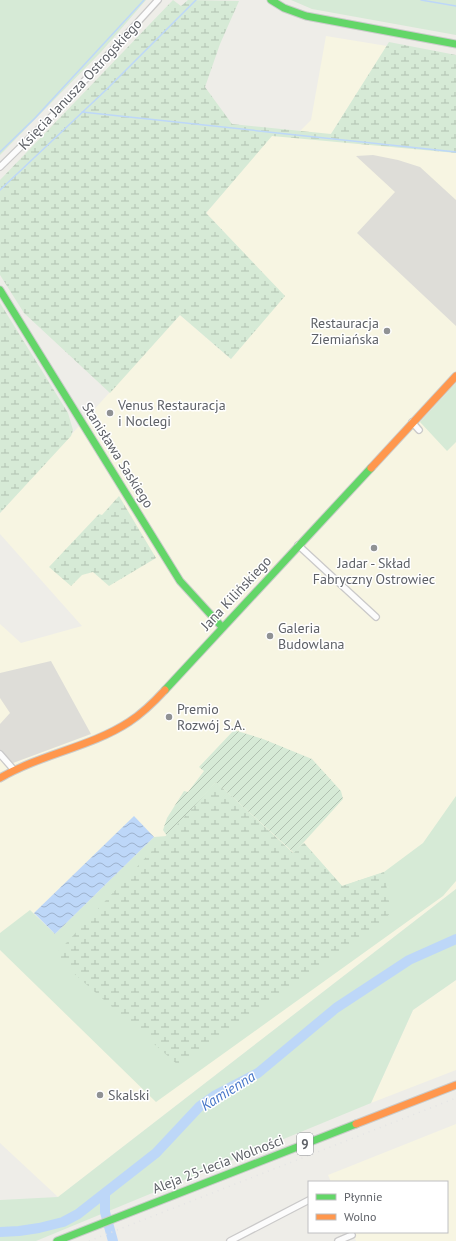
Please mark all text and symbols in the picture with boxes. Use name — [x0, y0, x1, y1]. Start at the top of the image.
street label: Księcia Janusza Ostrogskiego — [14, 15, 146, 153]
place label: Restauracja Ziemiańska — [310, 314, 379, 348]
marker: Restauracja Ziemiańska — [382, 326, 392, 336]
place label: Venus Restauracja i Noclegi — [117, 396, 226, 430]
street label: Stanisława Saskiego — [78, 399, 158, 511]
marker: Venus Restauracja i Noclegi — [105, 408, 115, 418]
marker: Jadar - Skład Fabryczny Ostrowiec — [369, 543, 379, 553]
street label: Jana Kilińskiego — [196, 552, 275, 635]
place label: Jadar - Skład Fabryczny Ostrowiec — [313, 554, 435, 588]
place label: Galeria Budowlana — [278, 619, 345, 653]
marker: Galeria Budowlana — [265, 631, 275, 641]
place label: Premio Rozwój S.A. — [177, 700, 245, 734]
marker: Premio Rozwój S.A. — [164, 712, 174, 722]
water label: Kamienna — [197, 1066, 259, 1115]
place label: Skalski — [108, 1086, 150, 1104]
marker: Skalski — [95, 1090, 105, 1100]
street label: Aleja 25-lecia Wolności — [150, 1131, 286, 1197]
road number: 9 — [297, 1133, 313, 1155]
legend — [308, 1181, 448, 1233]
text: Płynnie — [344, 1189, 382, 1204]
text: Wolno — [344, 1209, 376, 1224]

